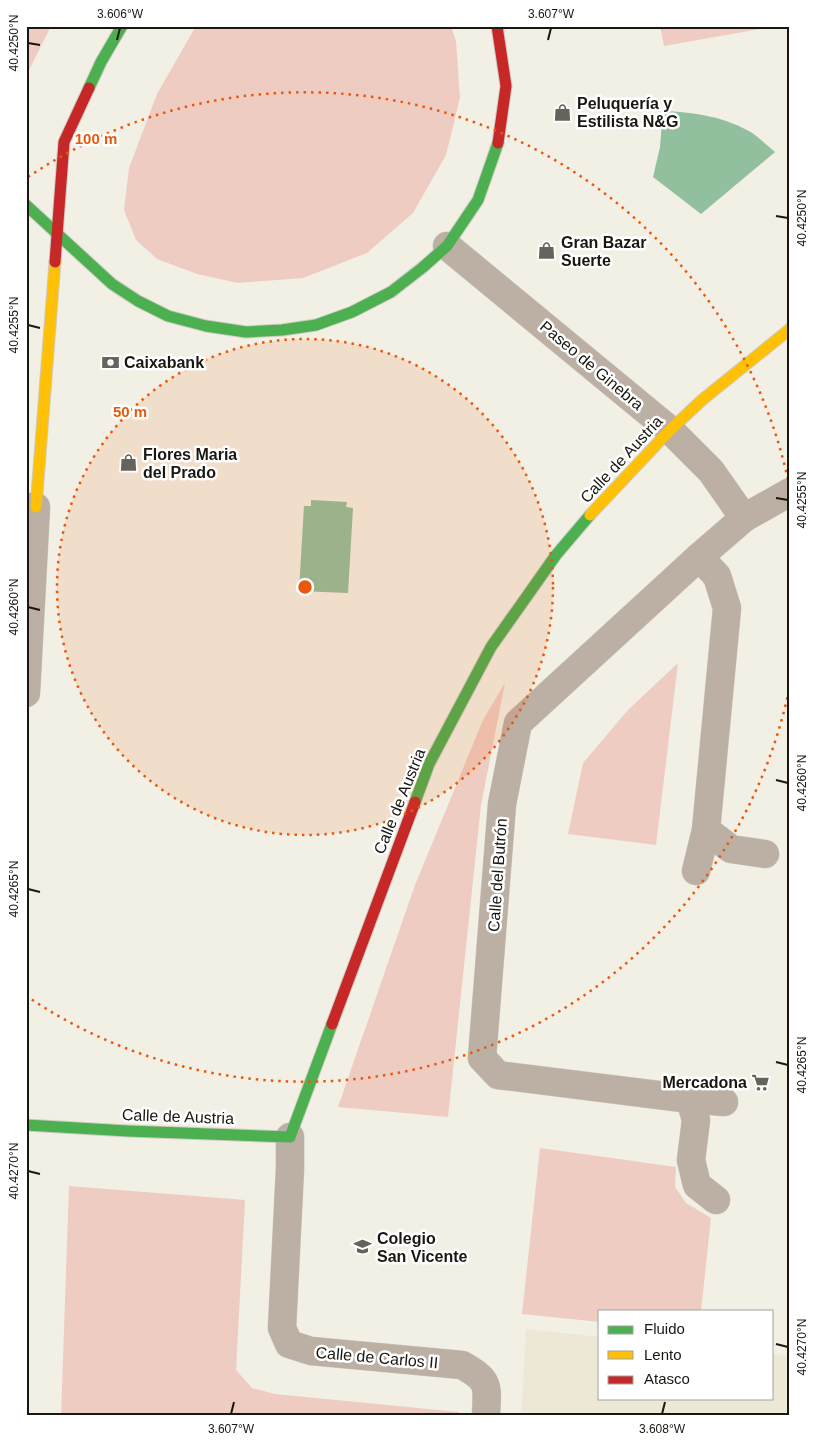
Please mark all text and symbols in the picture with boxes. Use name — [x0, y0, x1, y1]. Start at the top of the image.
text: 3.606°W — [97, 7, 144, 21]
text: 3.607°W — [528, 7, 575, 21]
text: 40.4250°N — [7, 15, 21, 71]
place label: Peluquería y Estilista N&G — [577, 95, 678, 130]
shop icon: Peluquería y Estilista N&G — [553, 102, 573, 122]
text: 100 m — [75, 130, 117, 147]
text: 40.4250°N — [795, 190, 809, 246]
place label: Gran Bazar Suerte — [561, 234, 646, 269]
shop icon: Gran Bazar Suerte — [537, 241, 557, 261]
text: 40.4255°N — [7, 297, 21, 353]
street label: Paseo de Ginebra — [537, 317, 647, 413]
bank icon: Caixabank — [100, 352, 120, 372]
place label: Caixabank — [124, 354, 204, 371]
text: 50 m — [113, 403, 147, 420]
street label: Calle de Austria — [577, 412, 666, 506]
place label: Flores Maria del Prado — [143, 446, 237, 481]
shop icon: Flores Maria del Prado — [119, 453, 139, 473]
text: 40.4255°N — [795, 472, 809, 528]
centre of rings — [296, 578, 314, 596]
text: 40.4260°N — [7, 579, 21, 635]
street label: Calle de Austria — [371, 746, 428, 856]
text: 40.4260°N — [795, 755, 809, 811]
street label: Calle del Butrón — [485, 818, 510, 932]
text: 40.4265°N — [7, 861, 21, 917]
text: 40.4265°N — [795, 1037, 809, 1093]
supermarket icon: Mercadona — [751, 1072, 771, 1092]
place label: Mercadona — [663, 1074, 747, 1091]
street label: Calle de Austria — [122, 1106, 234, 1127]
text: 40.4270°N — [7, 1143, 21, 1199]
place label: Colegio San Vicente — [377, 1230, 468, 1265]
school or university icon: Colegio San Vicente — [353, 1237, 373, 1257]
legend — [598, 1310, 774, 1400]
text: 40.4270°N — [795, 1319, 809, 1375]
text: Fluido — [644, 1320, 685, 1337]
street label: Calle de Carlos II — [315, 1344, 439, 1371]
text: Lento — [644, 1346, 682, 1363]
text: Atasco — [644, 1370, 690, 1387]
text: 3.607°W — [208, 1422, 255, 1436]
text: 3.608°W — [639, 1422, 686, 1436]

